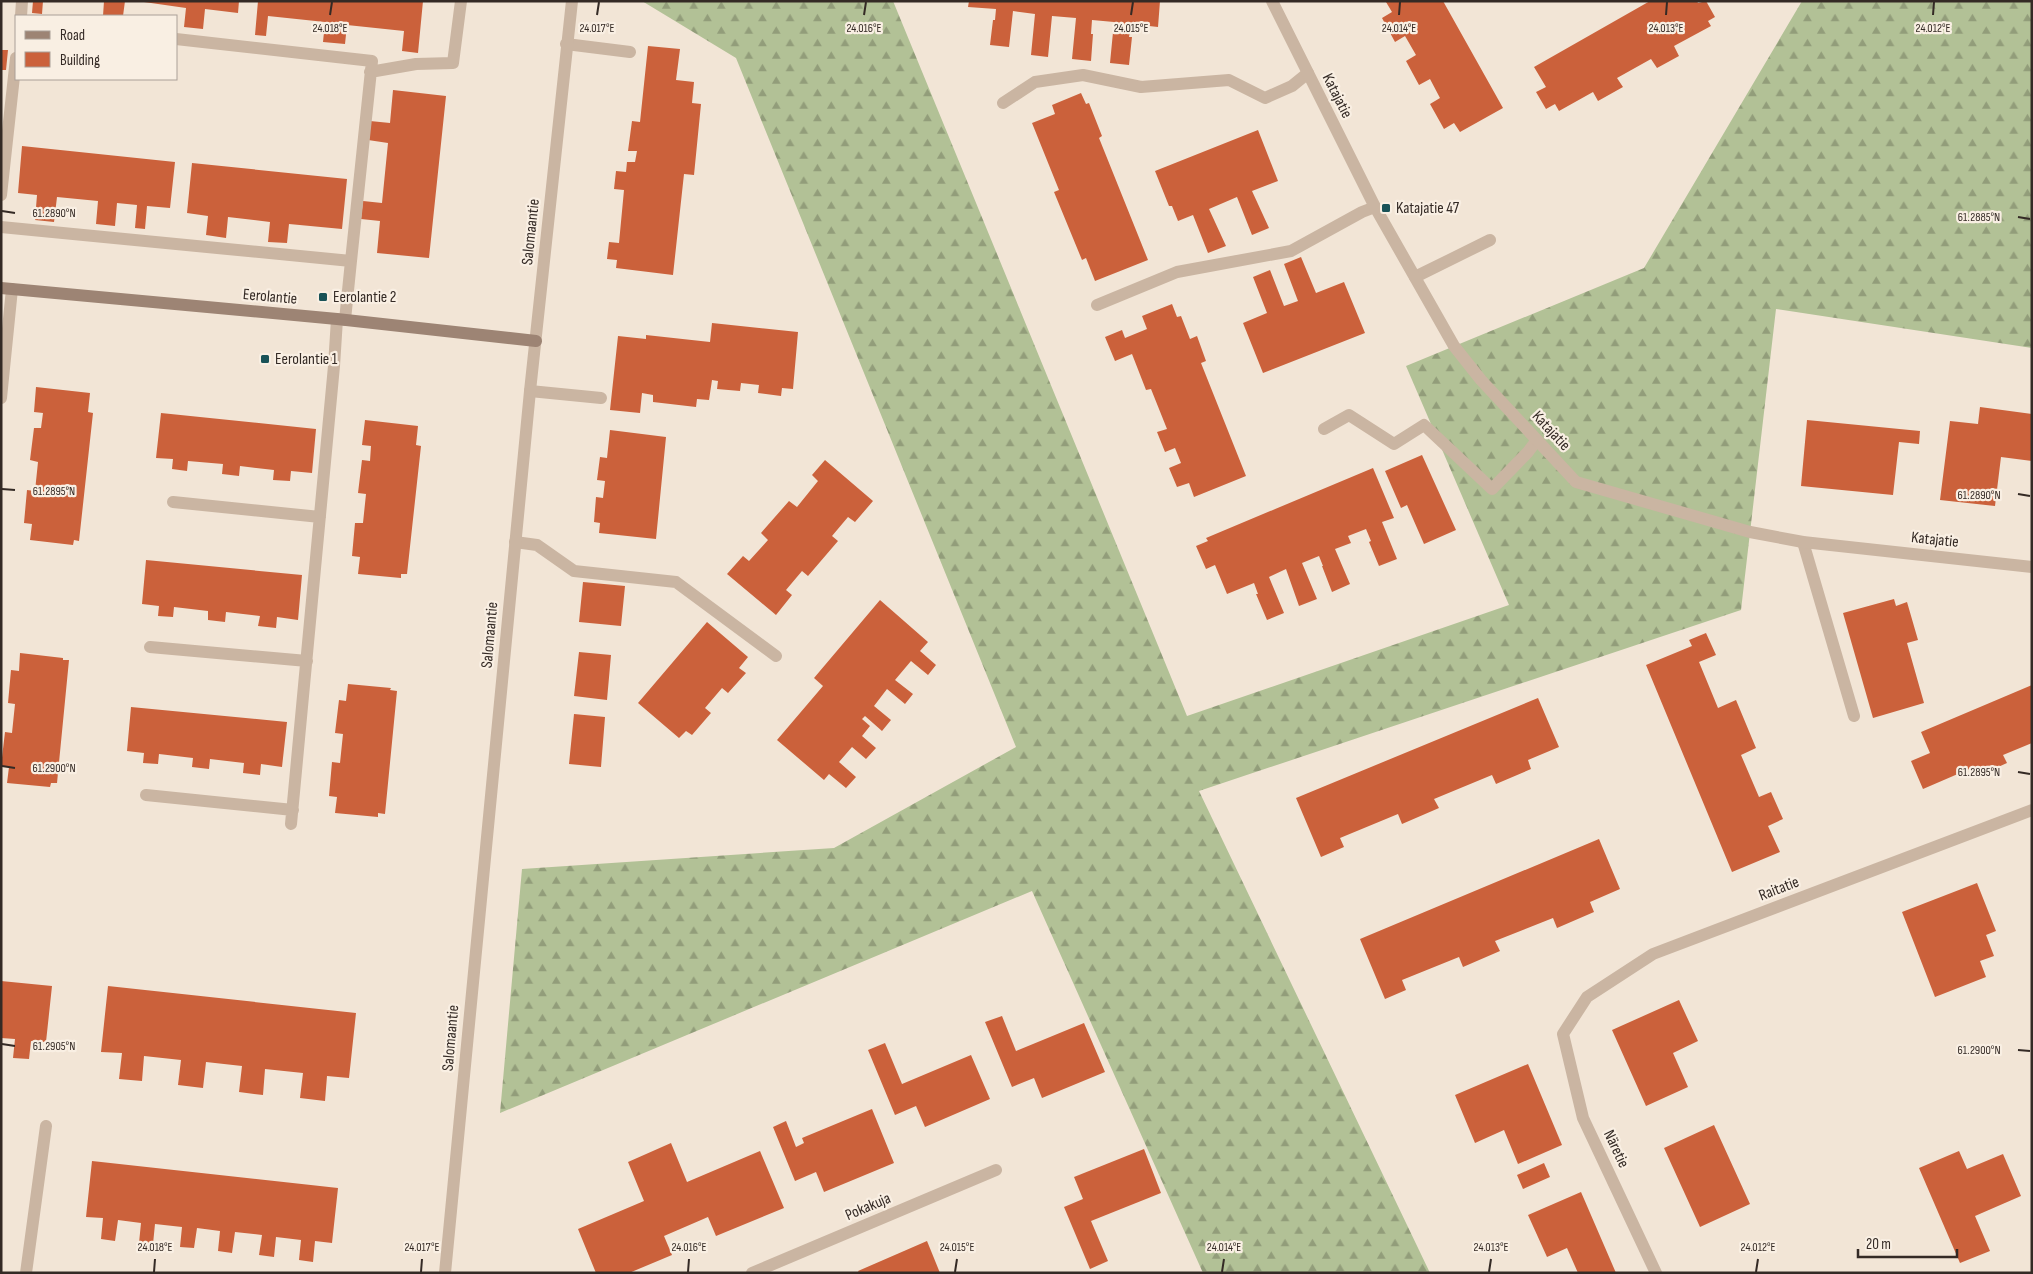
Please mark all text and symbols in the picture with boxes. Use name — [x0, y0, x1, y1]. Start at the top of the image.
legend — [15, 15, 178, 80]
text: 24.018°E — [313, 21, 348, 36]
text: 24.017°E — [579, 21, 615, 36]
text: 24.016°E — [846, 21, 882, 36]
text: 24.015°E — [1114, 21, 1148, 36]
text: 24.014°E — [1382, 21, 1416, 36]
text: 24.013°E — [1649, 21, 1683, 36]
text: 24.012°E — [1916, 21, 1951, 36]
text: Road — [60, 26, 85, 45]
text: Building — [60, 51, 100, 70]
street label: Katajatie — [1318, 70, 1356, 122]
street label: Salomaantie — [518, 198, 544, 266]
place label: Katajatie 47 — [1396, 199, 1460, 218]
marker: Katajatie 47 — [1380, 202, 1392, 214]
text: 61.2890°N — [32, 206, 76, 221]
text: 61.2885°N — [1958, 210, 2000, 225]
street label: Eerolantie — [242, 285, 298, 309]
place label: Eerolantie 2 — [333, 288, 396, 307]
marker: Eerolantie 2 — [317, 291, 329, 303]
place label: Eerolantie 1 — [275, 350, 338, 369]
marker: Eerolantie 1 — [259, 353, 271, 365]
street label: Katajatie — [1528, 407, 1574, 455]
text: 61.2895°N — [33, 484, 75, 499]
text: 61.2890°N — [1957, 488, 2001, 503]
street label: Katajatie — [1910, 528, 1960, 552]
street label: Salomaantie — [478, 601, 502, 669]
text: 61.2900°N — [32, 761, 76, 776]
text: 61.2895°N — [1958, 765, 2000, 780]
street label: Raitatie — [1756, 873, 1802, 905]
street label: Salomaantie — [439, 1004, 463, 1072]
text: 61.2905°N — [33, 1039, 75, 1054]
text: 61.2900°N — [1957, 1043, 2001, 1058]
street label: Näretie — [1599, 1127, 1633, 1171]
street label: Pokakuja — [842, 1189, 894, 1225]
scale bar — [1858, 1226, 1957, 1258]
text: 20 m — [1866, 1235, 1891, 1254]
text: 24.018°E — [138, 1240, 173, 1255]
text: 24.017°E — [404, 1240, 440, 1255]
text: 24.016°E — [671, 1240, 707, 1255]
text: 24.015°E — [940, 1240, 974, 1255]
text: 24.014°E — [1207, 1240, 1241, 1255]
text: 24.013°E — [1474, 1240, 1508, 1255]
text: 24.012°E — [1741, 1240, 1776, 1255]

